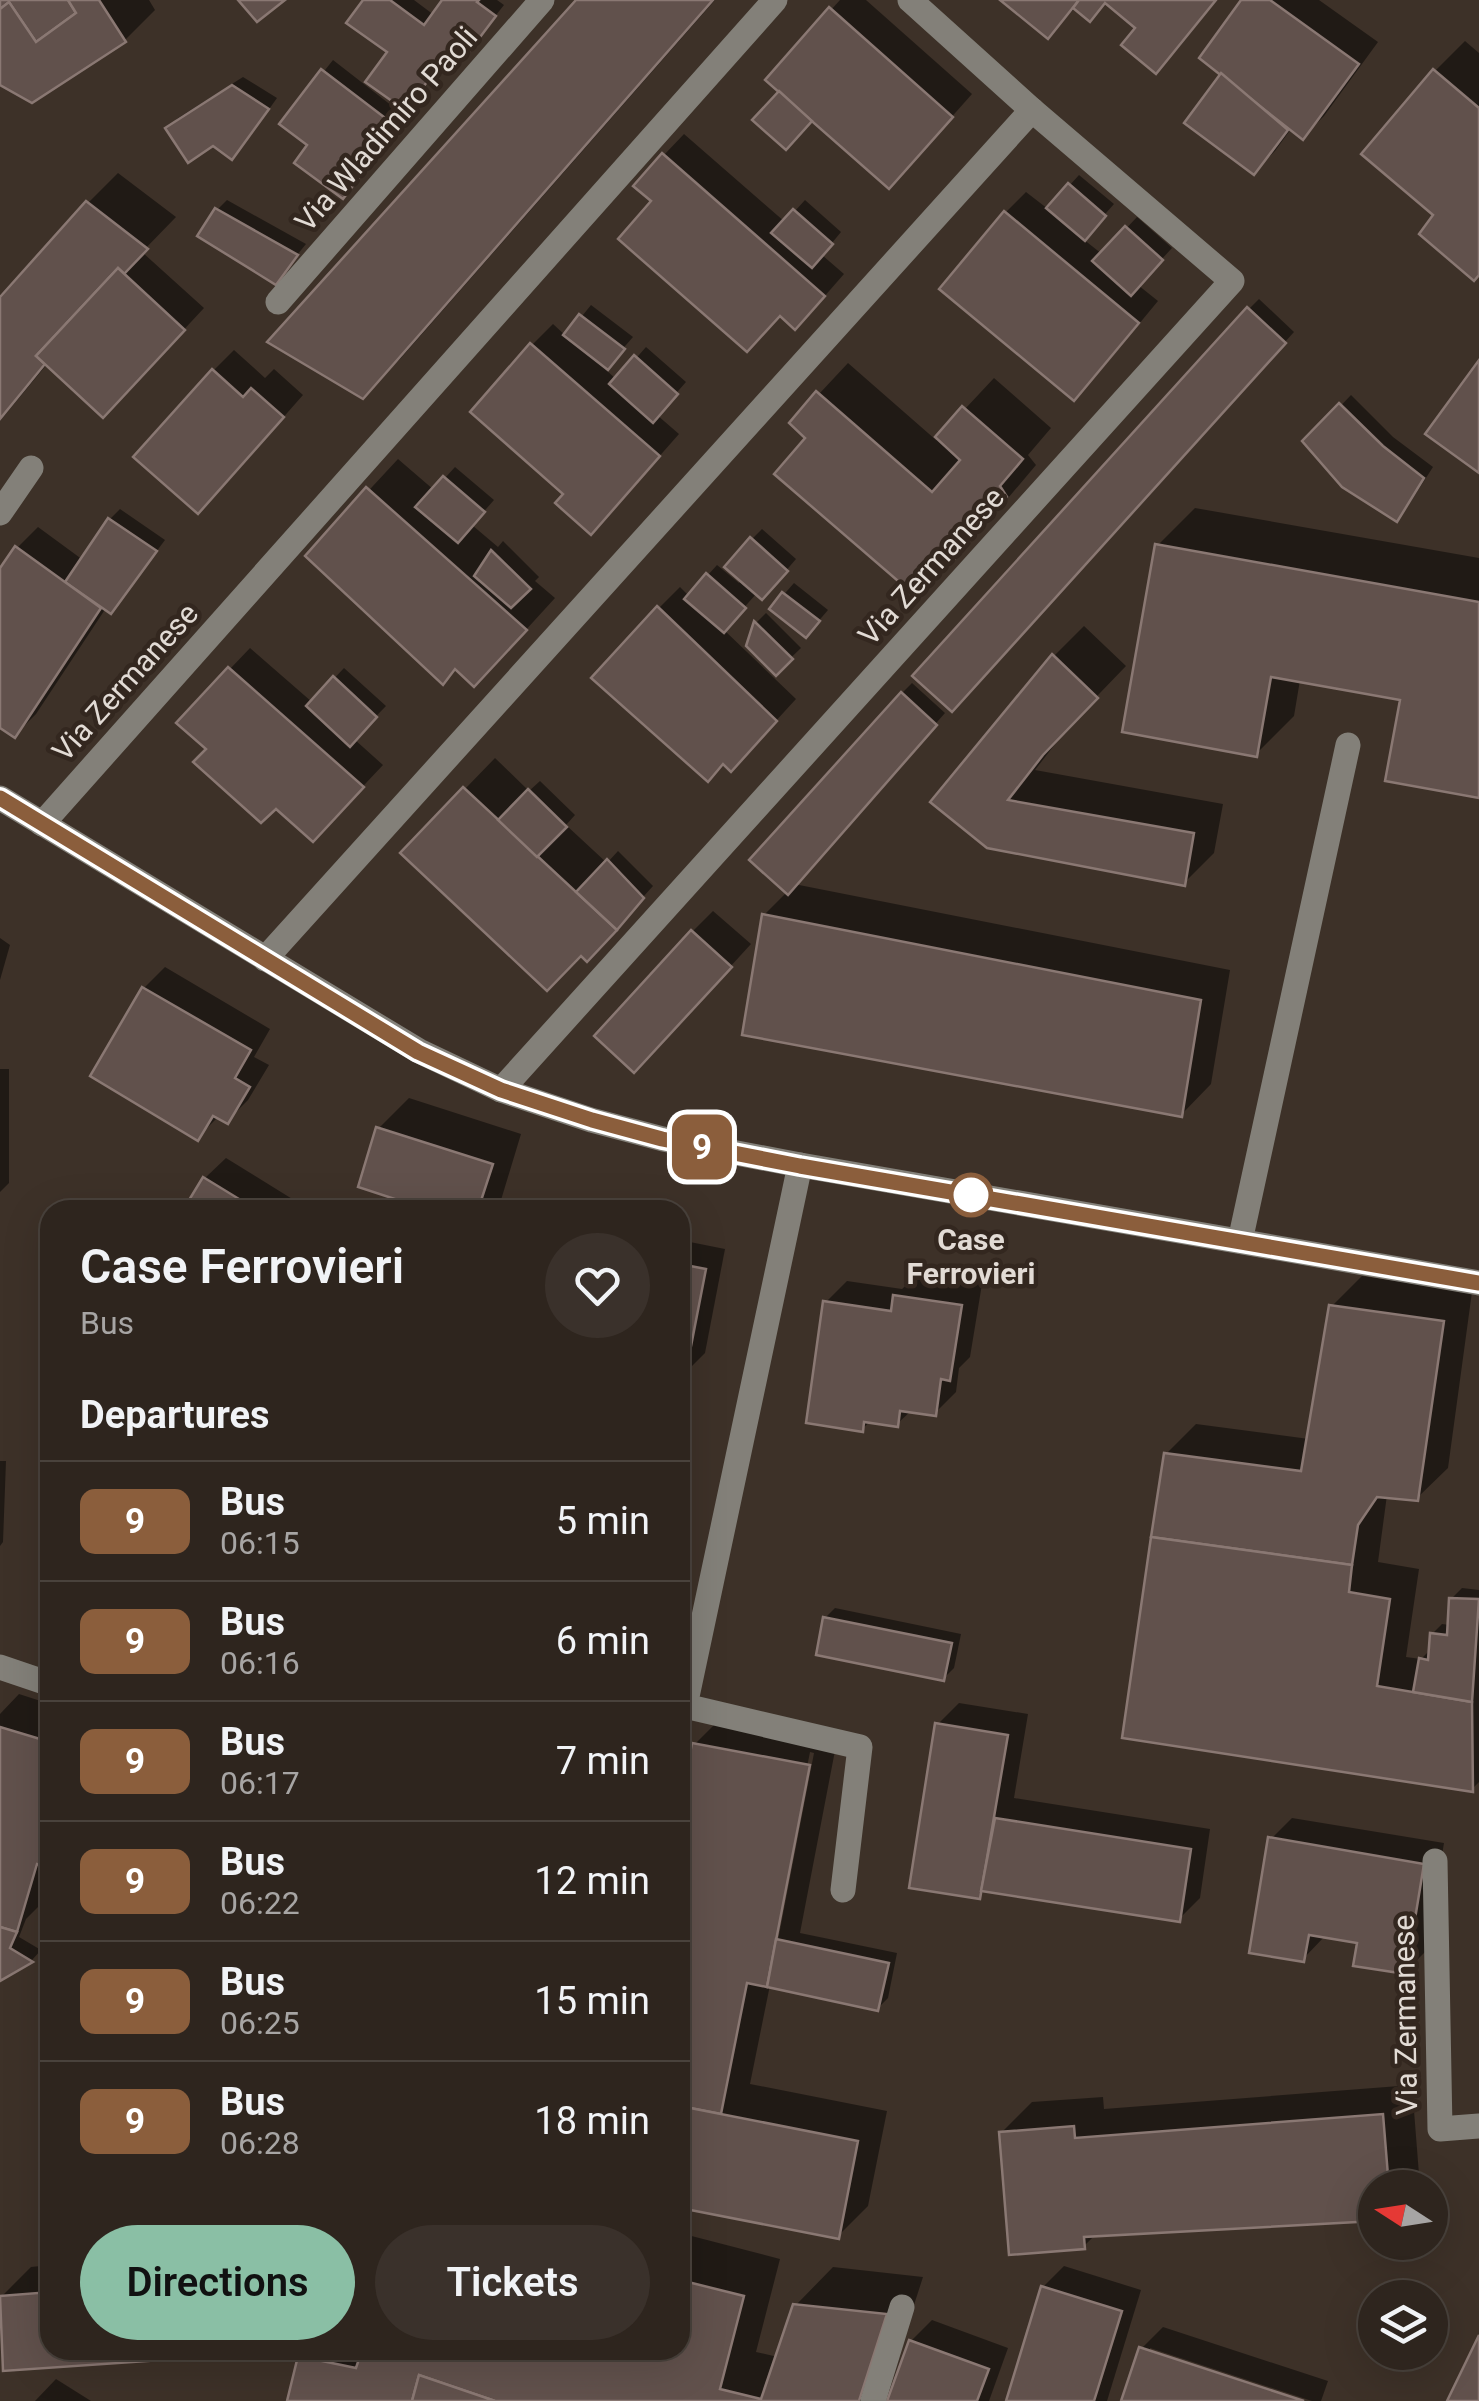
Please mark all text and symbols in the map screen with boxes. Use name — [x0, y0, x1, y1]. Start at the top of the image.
street label: Via Wladimiro Paoli — [288, 20, 484, 238]
street label: Via Zermanese — [851, 480, 1011, 652]
street label: Via Zermanese — [45, 596, 205, 768]
line badge: 9 — [670, 1114, 734, 1180]
text: 9 — [692, 1127, 712, 1168]
marker: Case Ferrovieri — [950, 1174, 992, 1216]
place label: Case Ferrovieri — [907, 1222, 1035, 1291]
button: heart — [545, 1233, 650, 1338]
text: Case Ferrovieri — [80, 1238, 404, 1295]
text: Bus — [80, 1304, 134, 1342]
text: Departures — [80, 1393, 270, 1437]
text: Bus — [220, 1480, 285, 1524]
text: 5 min — [556, 1499, 650, 1543]
text: 9 — [125, 1501, 145, 1542]
text: 06:15 — [220, 1524, 300, 1562]
text: Bus — [220, 1600, 285, 1644]
text: 6 min — [556, 1619, 650, 1663]
text: 9 — [125, 1621, 145, 1662]
text: 06:16 — [220, 1644, 300, 1682]
text: Bus — [220, 1720, 285, 1764]
text: 7 min — [556, 1739, 650, 1783]
text: 9 — [125, 1741, 145, 1782]
text: 06:17 — [220, 1764, 300, 1802]
text: Bus — [220, 1840, 285, 1884]
text: 12 min — [534, 1859, 650, 1903]
text: 9 — [125, 1861, 145, 1902]
text: 06:22 — [220, 1884, 300, 1922]
street label: Via Zermanese — [1386, 1915, 1424, 2115]
text: Bus — [220, 1960, 285, 2004]
text: 15 min — [534, 1979, 650, 2023]
text: 9 — [125, 1981, 145, 2022]
text: 06:25 — [220, 2004, 300, 2042]
text: Bus — [220, 2080, 285, 2124]
text: 18 min — [534, 2099, 650, 2143]
text: 9 — [125, 2101, 145, 2142]
text: 06:28 — [220, 2124, 300, 2162]
north arrow — [1358, 2170, 1448, 2260]
map controls — [1358, 2170, 1448, 2370]
button: Directions — [80, 2225, 355, 2340]
button: Tickets — [375, 2225, 650, 2340]
button: layers — [1358, 2280, 1448, 2370]

